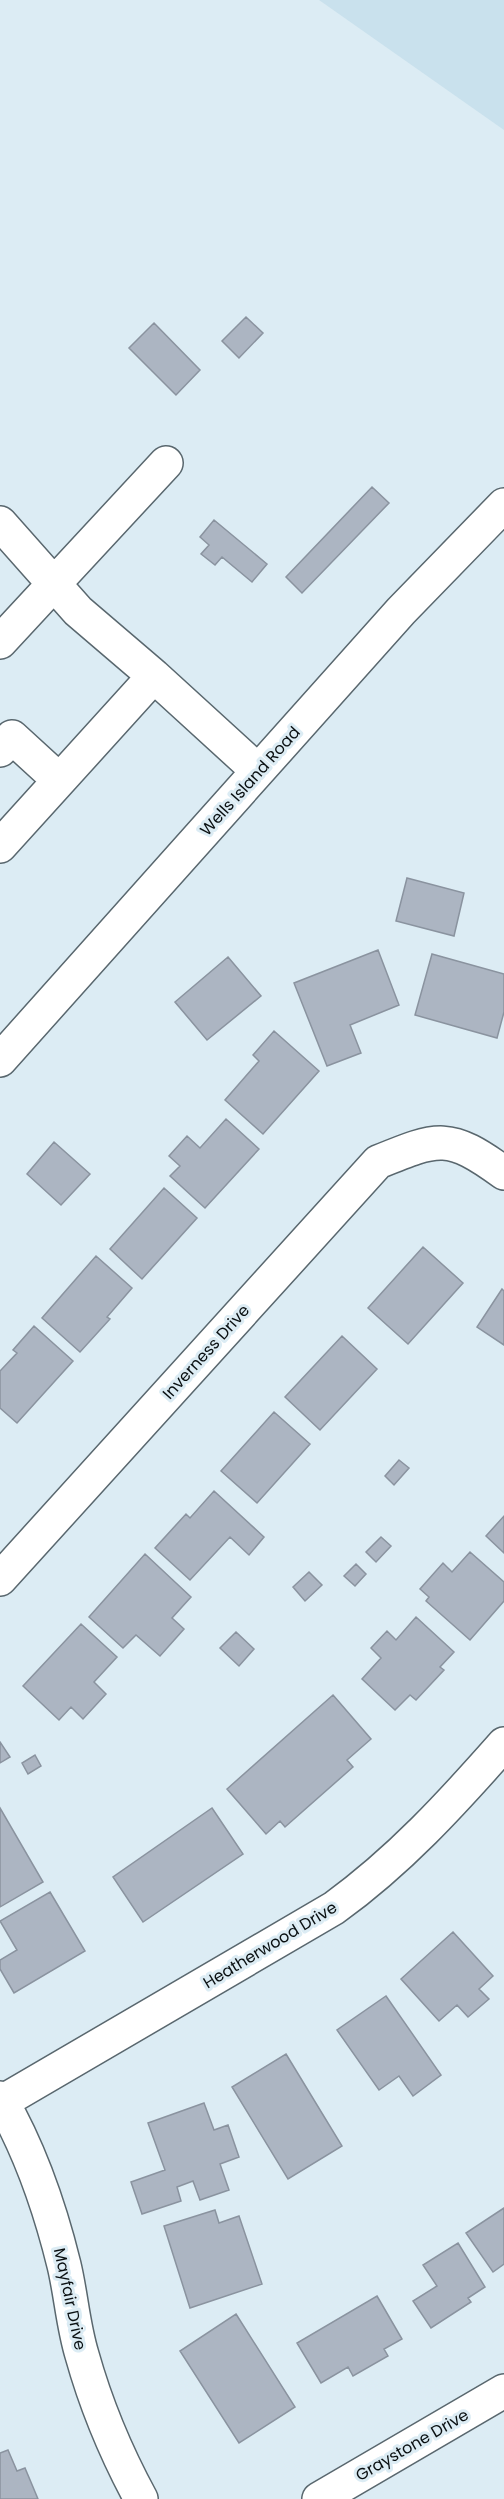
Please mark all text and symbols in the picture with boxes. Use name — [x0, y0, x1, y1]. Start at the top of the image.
street label: Wells Island Road — [195, 721, 305, 841]
street label: Inverness Drive — [157, 1300, 255, 1404]
street label: Heatherwood Drive — [199, 1896, 341, 1994]
street label: Mayfair Drive — [48, 2246, 92, 2352]
street label: Graystone Drive — [351, 2403, 473, 2487]

